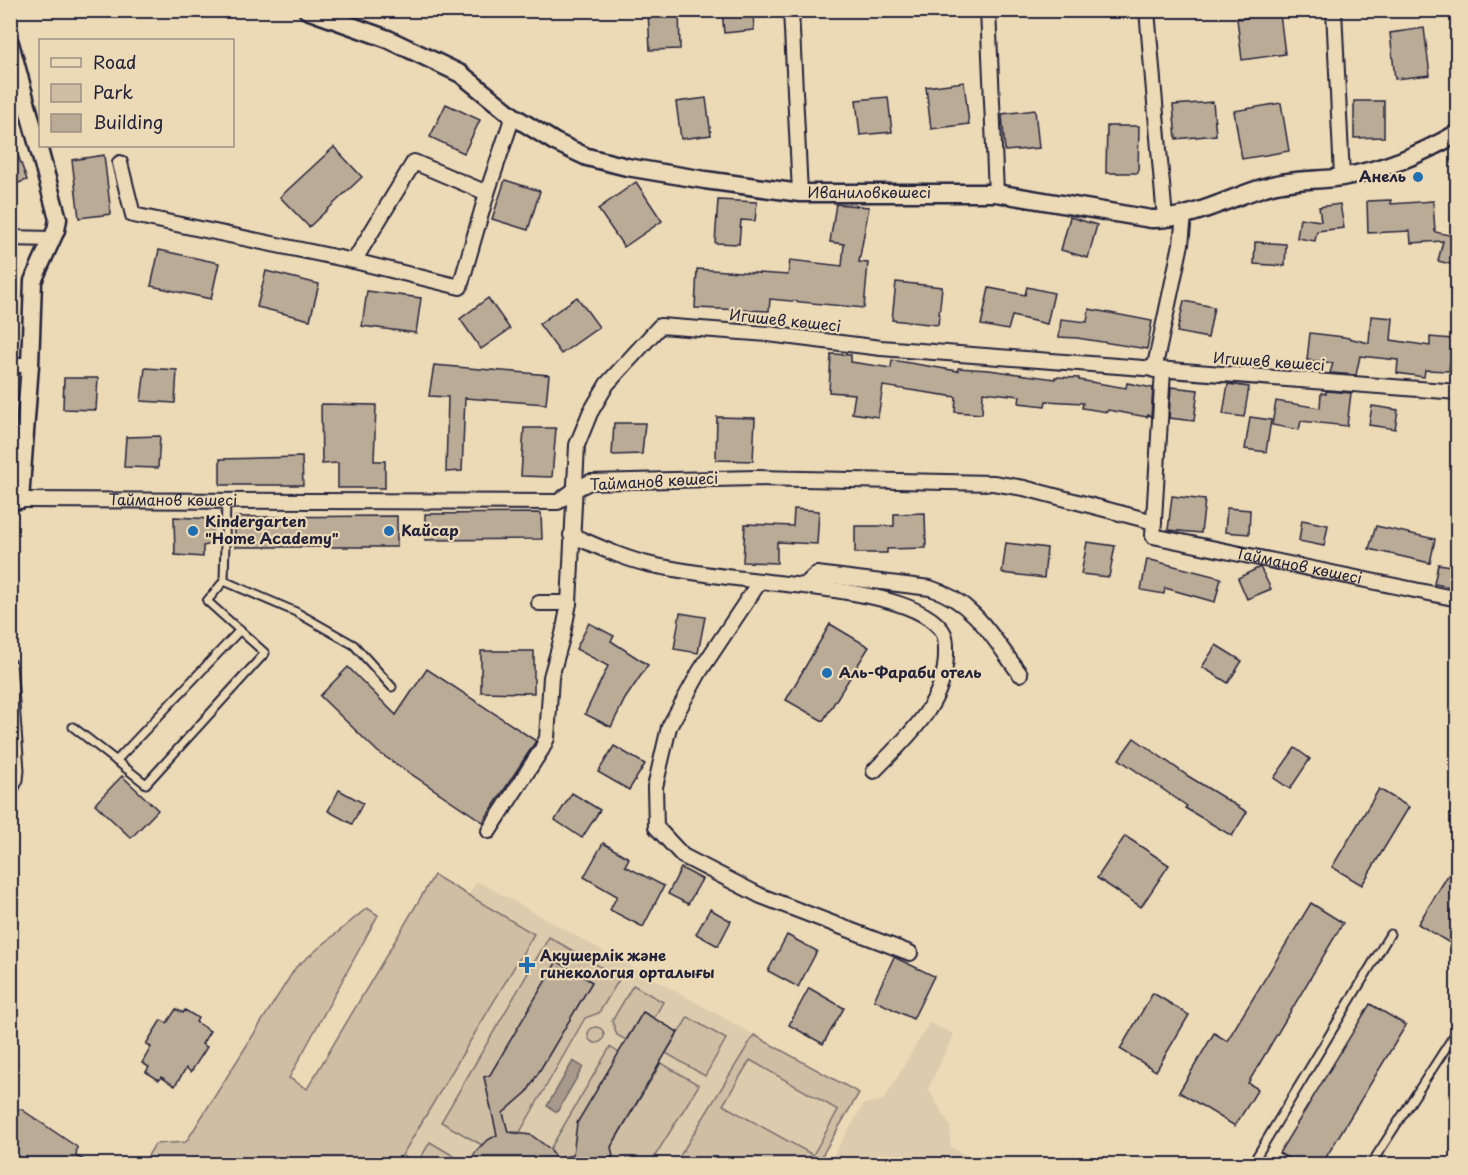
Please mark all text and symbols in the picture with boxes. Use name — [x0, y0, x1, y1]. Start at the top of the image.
legend — [39, 39, 234, 147]
text: Road — [93, 48, 137, 75]
text: Park — [93, 78, 133, 105]
text: Building — [93, 108, 163, 135]
place label: Анель — [1359, 164, 1406, 187]
marker: Анель — [1411, 170, 1425, 184]
street label: Иваниловкөшесі — [807, 180, 931, 203]
street label: Игишев көшесі — [728, 302, 842, 337]
street label: Игишев көшесі — [1212, 345, 1326, 376]
street label: Тайманов көшесі — [589, 466, 719, 495]
street label: Тайманов көшесі — [109, 487, 237, 511]
place label: Kindergarten "Home Academy" — [205, 509, 339, 549]
place label: Кайсар — [401, 518, 459, 541]
marker: Kindergarten "Home Academy" — [186, 524, 200, 538]
marker: Кайсар — [382, 524, 396, 538]
street label: Тайманов көшесі — [1234, 540, 1364, 589]
place label: Аль-Фараби отель — [839, 660, 982, 683]
marker: Аль-Фараби отель — [820, 666, 834, 680]
place label: Акушерлік және гинекология орталығы — [540, 943, 715, 983]
marker: Акушерлік және гинекология орталығы — [518, 956, 536, 974]

